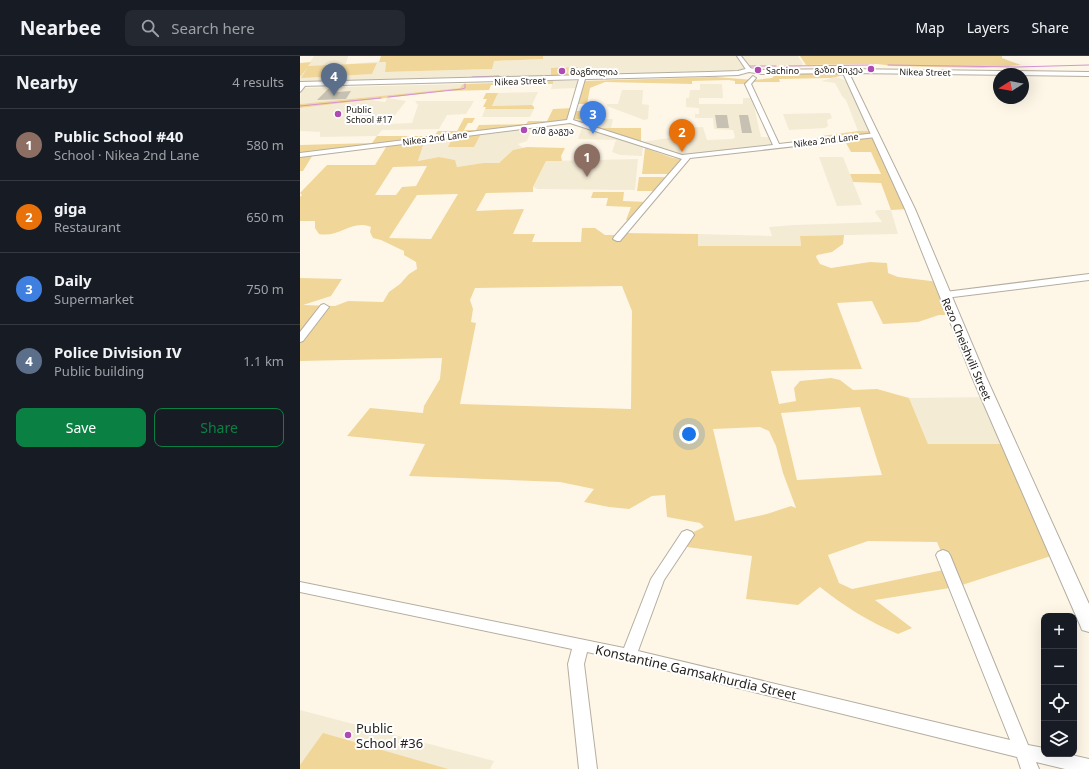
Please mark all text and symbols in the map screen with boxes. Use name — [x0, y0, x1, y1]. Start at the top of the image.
search box — [125, 10, 405, 46]
text: Nearbee — [20, 15, 101, 41]
icon: search — [139, 17, 161, 39]
text: Search here — [171, 18, 255, 38]
text: Map — [916, 18, 945, 37]
text: Layers — [967, 18, 1009, 37]
text: Share — [1031, 18, 1069, 37]
pin: 4 — [321, 63, 347, 96]
place label: გაზი ნიკეა — [814, 63, 863, 76]
place label: Sachino — [766, 64, 799, 77]
marker: გაზი ნიკეა — [866, 64, 876, 74]
place label: მაგნოლია — [570, 65, 618, 78]
marker: Sachino — [753, 65, 763, 75]
street label: Nikea Street — [899, 65, 952, 79]
marker: მაგნოლია — [557, 66, 567, 76]
north arrow — [993, 68, 1029, 104]
text: Nearby — [16, 71, 78, 94]
text: 4 results — [232, 73, 284, 91]
street label: Nikea Street — [494, 74, 547, 88]
pin: 3 — [580, 101, 606, 134]
place label: Public School #17 — [346, 103, 393, 126]
marker: Public School #17 — [333, 109, 343, 119]
pin: 2 — [669, 119, 695, 152]
place label: ი/მ გაგუა — [532, 124, 574, 137]
marker: ი/მ გაგუა — [519, 125, 529, 135]
text: Public School #40 — [54, 126, 184, 146]
street label: Nikea 2nd Lane — [402, 128, 468, 148]
street label: Nikea 2nd Lane — [793, 130, 859, 150]
text: 1 — [25, 136, 33, 154]
text: 580 m — [246, 136, 284, 154]
pin: 1 — [574, 144, 600, 177]
text: School · Nikea 2nd Lane — [54, 146, 199, 164]
text: giga — [54, 198, 86, 218]
text: 2 — [25, 208, 33, 226]
text: 650 m — [246, 208, 284, 226]
text: Restaurant — [54, 218, 121, 236]
text: Daily — [54, 270, 92, 290]
text: 3 — [25, 280, 33, 298]
text: 750 m — [246, 280, 284, 298]
text: Supermarket — [54, 290, 134, 308]
street label: Rezo Cheishvili Street — [939, 295, 995, 403]
text: Police Division IV — [54, 342, 182, 362]
text: 4 — [25, 352, 33, 370]
text: 1.1 km — [243, 352, 284, 370]
text: Public building — [54, 362, 144, 380]
button: Save — [16, 408, 146, 447]
button: Share — [154, 408, 284, 447]
your location — [679, 424, 699, 444]
map controls — [1041, 613, 1077, 757]
button: + — [1041, 613, 1077, 649]
street label: Konstantine Gamsakhurdia Street — [594, 640, 799, 704]
button: − — [1041, 649, 1077, 685]
button: locate — [1041, 685, 1077, 721]
place label: Public School #36 — [356, 719, 423, 752]
button: layers — [1041, 721, 1077, 757]
marker: Public School #36 — [343, 730, 353, 740]

